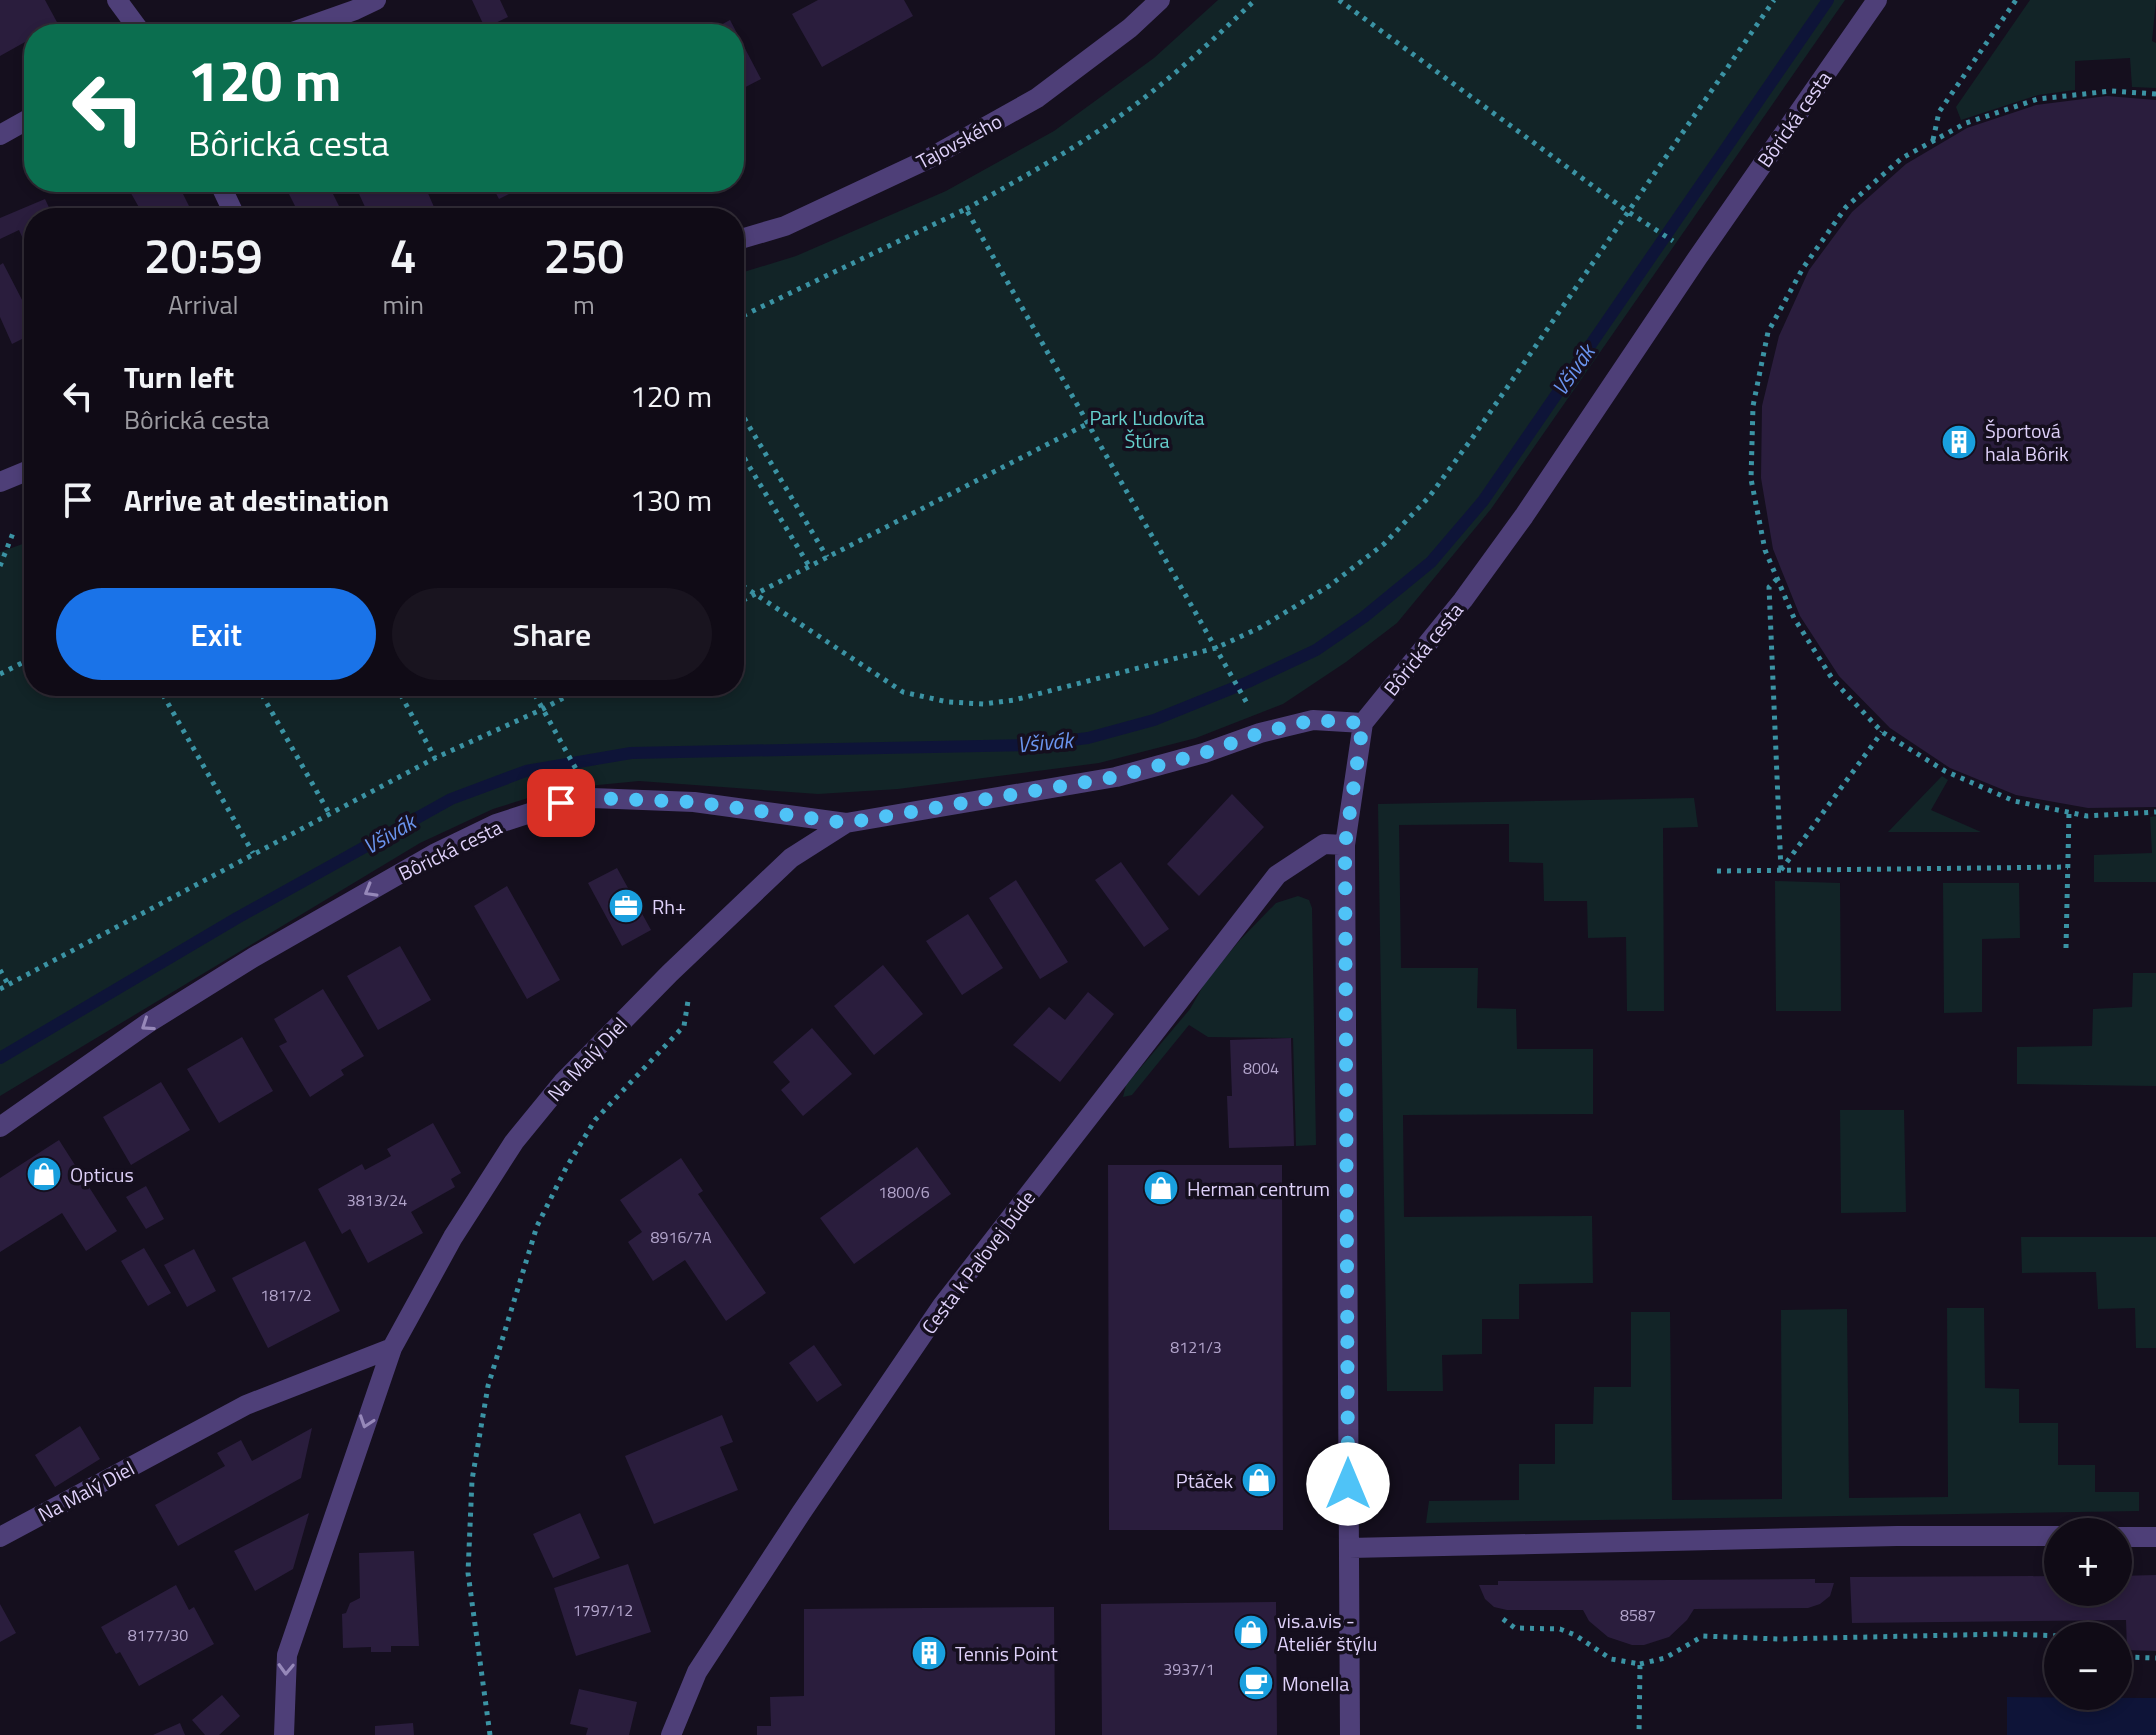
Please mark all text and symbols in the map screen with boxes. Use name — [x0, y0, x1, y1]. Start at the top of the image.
text: 120 m — [188, 38, 341, 123]
icon: left — [56, 56, 160, 160]
street label: Bôrická cesta — [1749, 64, 1839, 174]
street label: Tajovského — [911, 105, 1007, 177]
text: Bôrická cesta — [188, 115, 389, 170]
text: 20:59 — [144, 219, 263, 292]
text: 4 — [390, 219, 417, 292]
text: 250 — [544, 219, 624, 292]
text: Arrival — [168, 285, 238, 324]
text: min — [382, 285, 424, 324]
text: m — [573, 285, 595, 324]
water label: Všivák — [1543, 336, 1604, 403]
text: Turn left — [124, 354, 234, 400]
text: 120 m — [630, 373, 712, 419]
icon: left — [56, 374, 100, 418]
text: Bôrická cesta — [124, 400, 269, 439]
park label: Park Ľudovíta Štúra — [1089, 402, 1205, 456]
place label: Športová hala Bôrik — [1985, 415, 2069, 469]
building icon: Športová hala Bôrik — [1940, 423, 1978, 461]
text: Arrive at destination — [124, 477, 389, 523]
text: 130 m — [630, 477, 712, 523]
icon: arrive — [56, 478, 100, 522]
button: Exit — [56, 588, 376, 680]
button: Share — [392, 588, 712, 680]
street label: Bôrická cesta — [1376, 596, 1470, 702]
water label: Všivák — [1016, 722, 1077, 761]
pin — [527, 769, 595, 837]
icon: arrive — [539, 781, 583, 825]
water label: Všivák — [356, 804, 424, 863]
street label: Bôrická cesta — [393, 812, 507, 888]
one-way arrow — [364, 881, 378, 897]
office icon: Rh+ — [607, 887, 645, 925]
place label: Rh+ — [652, 891, 686, 922]
street label: Na Malý Diel — [540, 1010, 634, 1108]
one-way arrow — [141, 1015, 155, 1030]
house number: 8004 — [1243, 1056, 1279, 1080]
shop icon: Opticus — [25, 1155, 63, 1193]
place label: Opticus — [70, 1159, 134, 1190]
shop icon: Herman centrum — [1142, 1169, 1180, 1207]
place label: Herman centrum — [1187, 1173, 1330, 1204]
house number: 1800/6 — [878, 1180, 930, 1204]
street label: Cesta k Paľovej búde — [914, 1184, 1042, 1340]
house number: 3813/24 — [347, 1188, 407, 1212]
house number: 8916/7A — [651, 1225, 712, 1249]
house number: 1817/2 — [260, 1283, 312, 1307]
house number: 8121/3 — [1170, 1335, 1222, 1359]
one-way arrow — [360, 1414, 376, 1428]
position arrow — [1306, 1442, 1390, 1526]
street label: Na Malý Diel — [32, 1453, 140, 1529]
shop icon: Ptáček — [1240, 1461, 1278, 1499]
place label: Ptáček — [1176, 1465, 1233, 1496]
map controls — [2044, 1518, 2132, 1710]
button: + — [2044, 1518, 2132, 1606]
house number: 1797/12 — [573, 1598, 633, 1622]
house number: 8587 — [1620, 1603, 1656, 1627]
place label: vis.a.vis - Ateliér štýlu — [1277, 1605, 1377, 1659]
shop icon: vis.a.vis - Ateliér štýlu — [1232, 1613, 1270, 1651]
button: − — [2044, 1622, 2132, 1710]
house number: 8177/30 — [128, 1623, 188, 1647]
building icon: Tennis Point — [910, 1634, 948, 1672]
place label: Tennis Point — [955, 1638, 1058, 1669]
house number: 3937/1 — [1163, 1657, 1215, 1681]
one-way arrow — [278, 1663, 295, 1676]
cafe icon: Monella — [1237, 1664, 1275, 1702]
place label: Monella — [1282, 1668, 1349, 1699]

